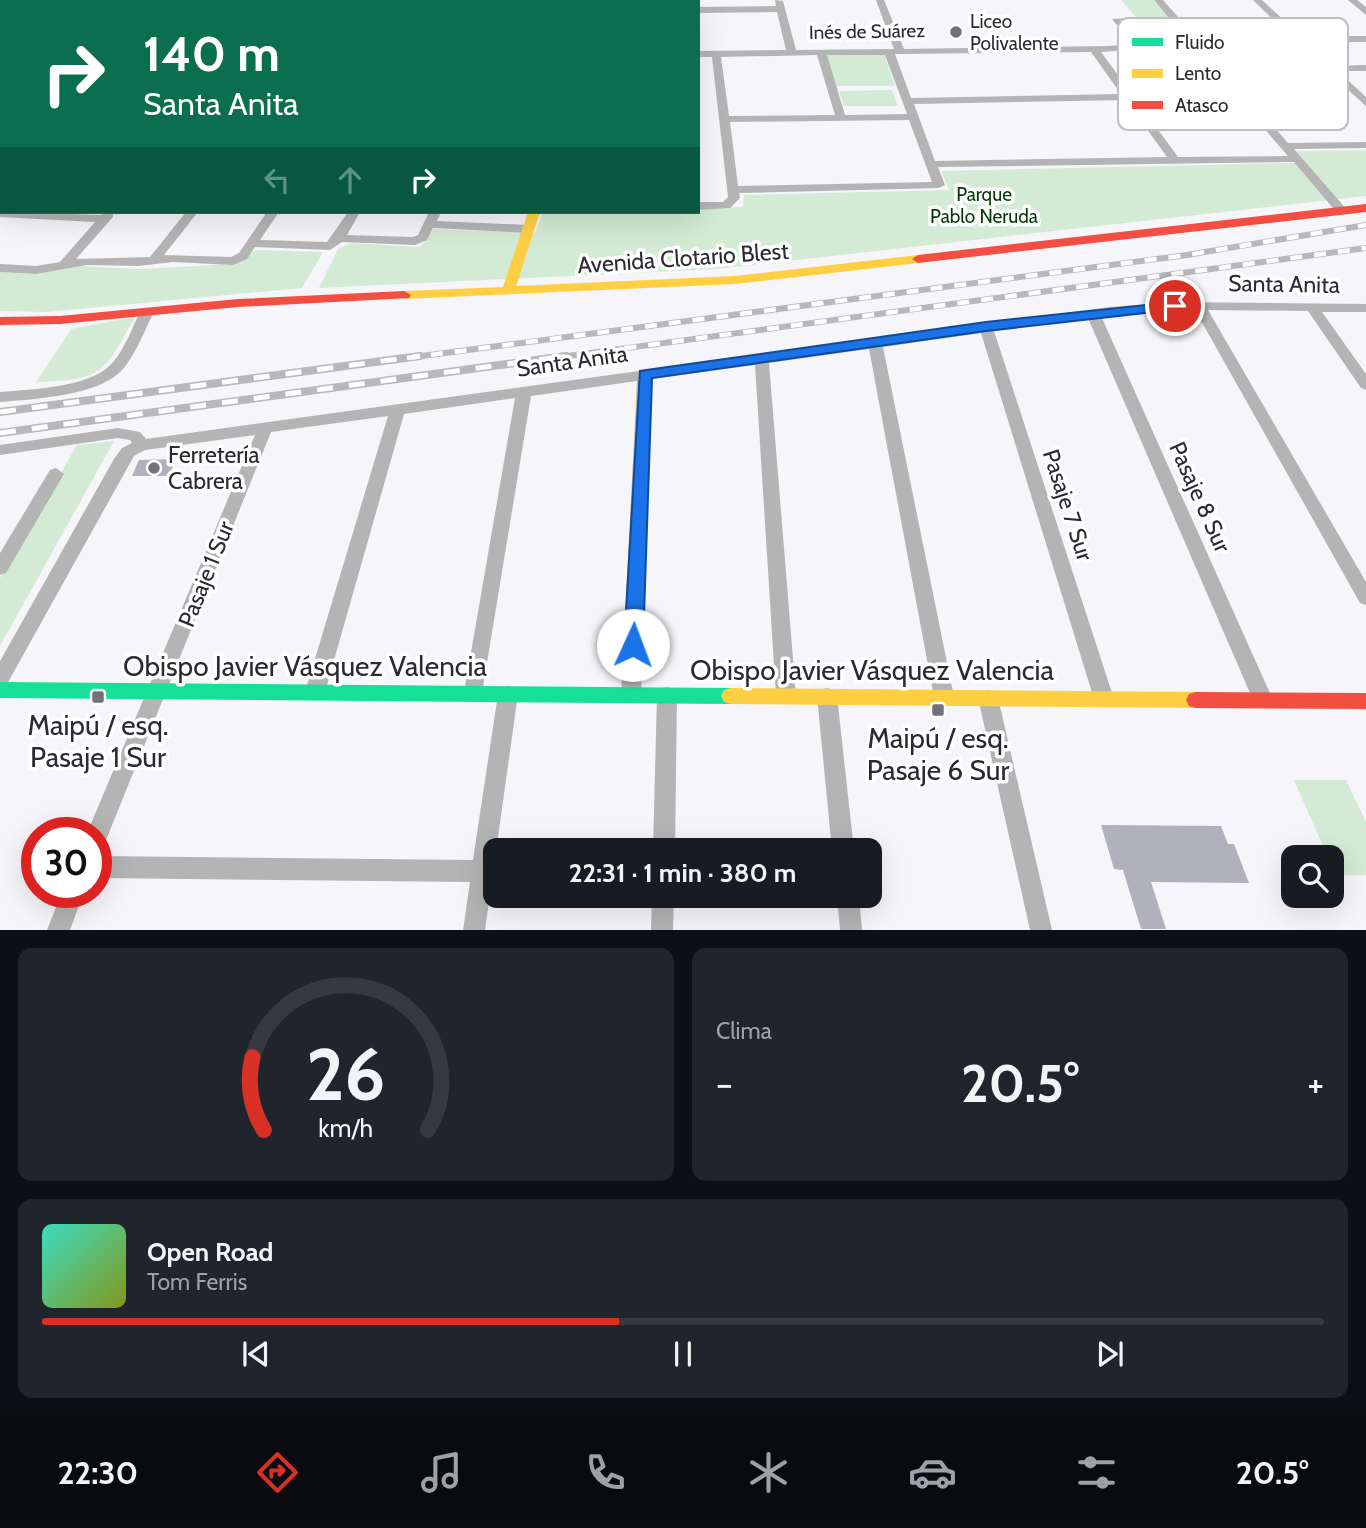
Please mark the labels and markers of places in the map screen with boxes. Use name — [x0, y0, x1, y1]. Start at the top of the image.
place label: Liceo Polivalente — [970, 10, 1059, 55]
marker: Liceo Polivalente — [948, 24, 964, 40]
pin — [1145, 276, 1205, 336]
place label: Ferretería Cabrera — [168, 441, 259, 495]
marker: Ferretería Cabrera — [146, 460, 162, 476]
marker: Maipú / esq. Pasaje 1 Sur — [90, 689, 106, 705]
marker: Maipú / esq. Pasaje 6 Sur — [930, 702, 946, 718]
place label: Maipú / esq. Pasaje 1 Sur — [27, 708, 169, 774]
place label: Maipú / esq. Pasaje 6 Sur — [867, 721, 1009, 787]

